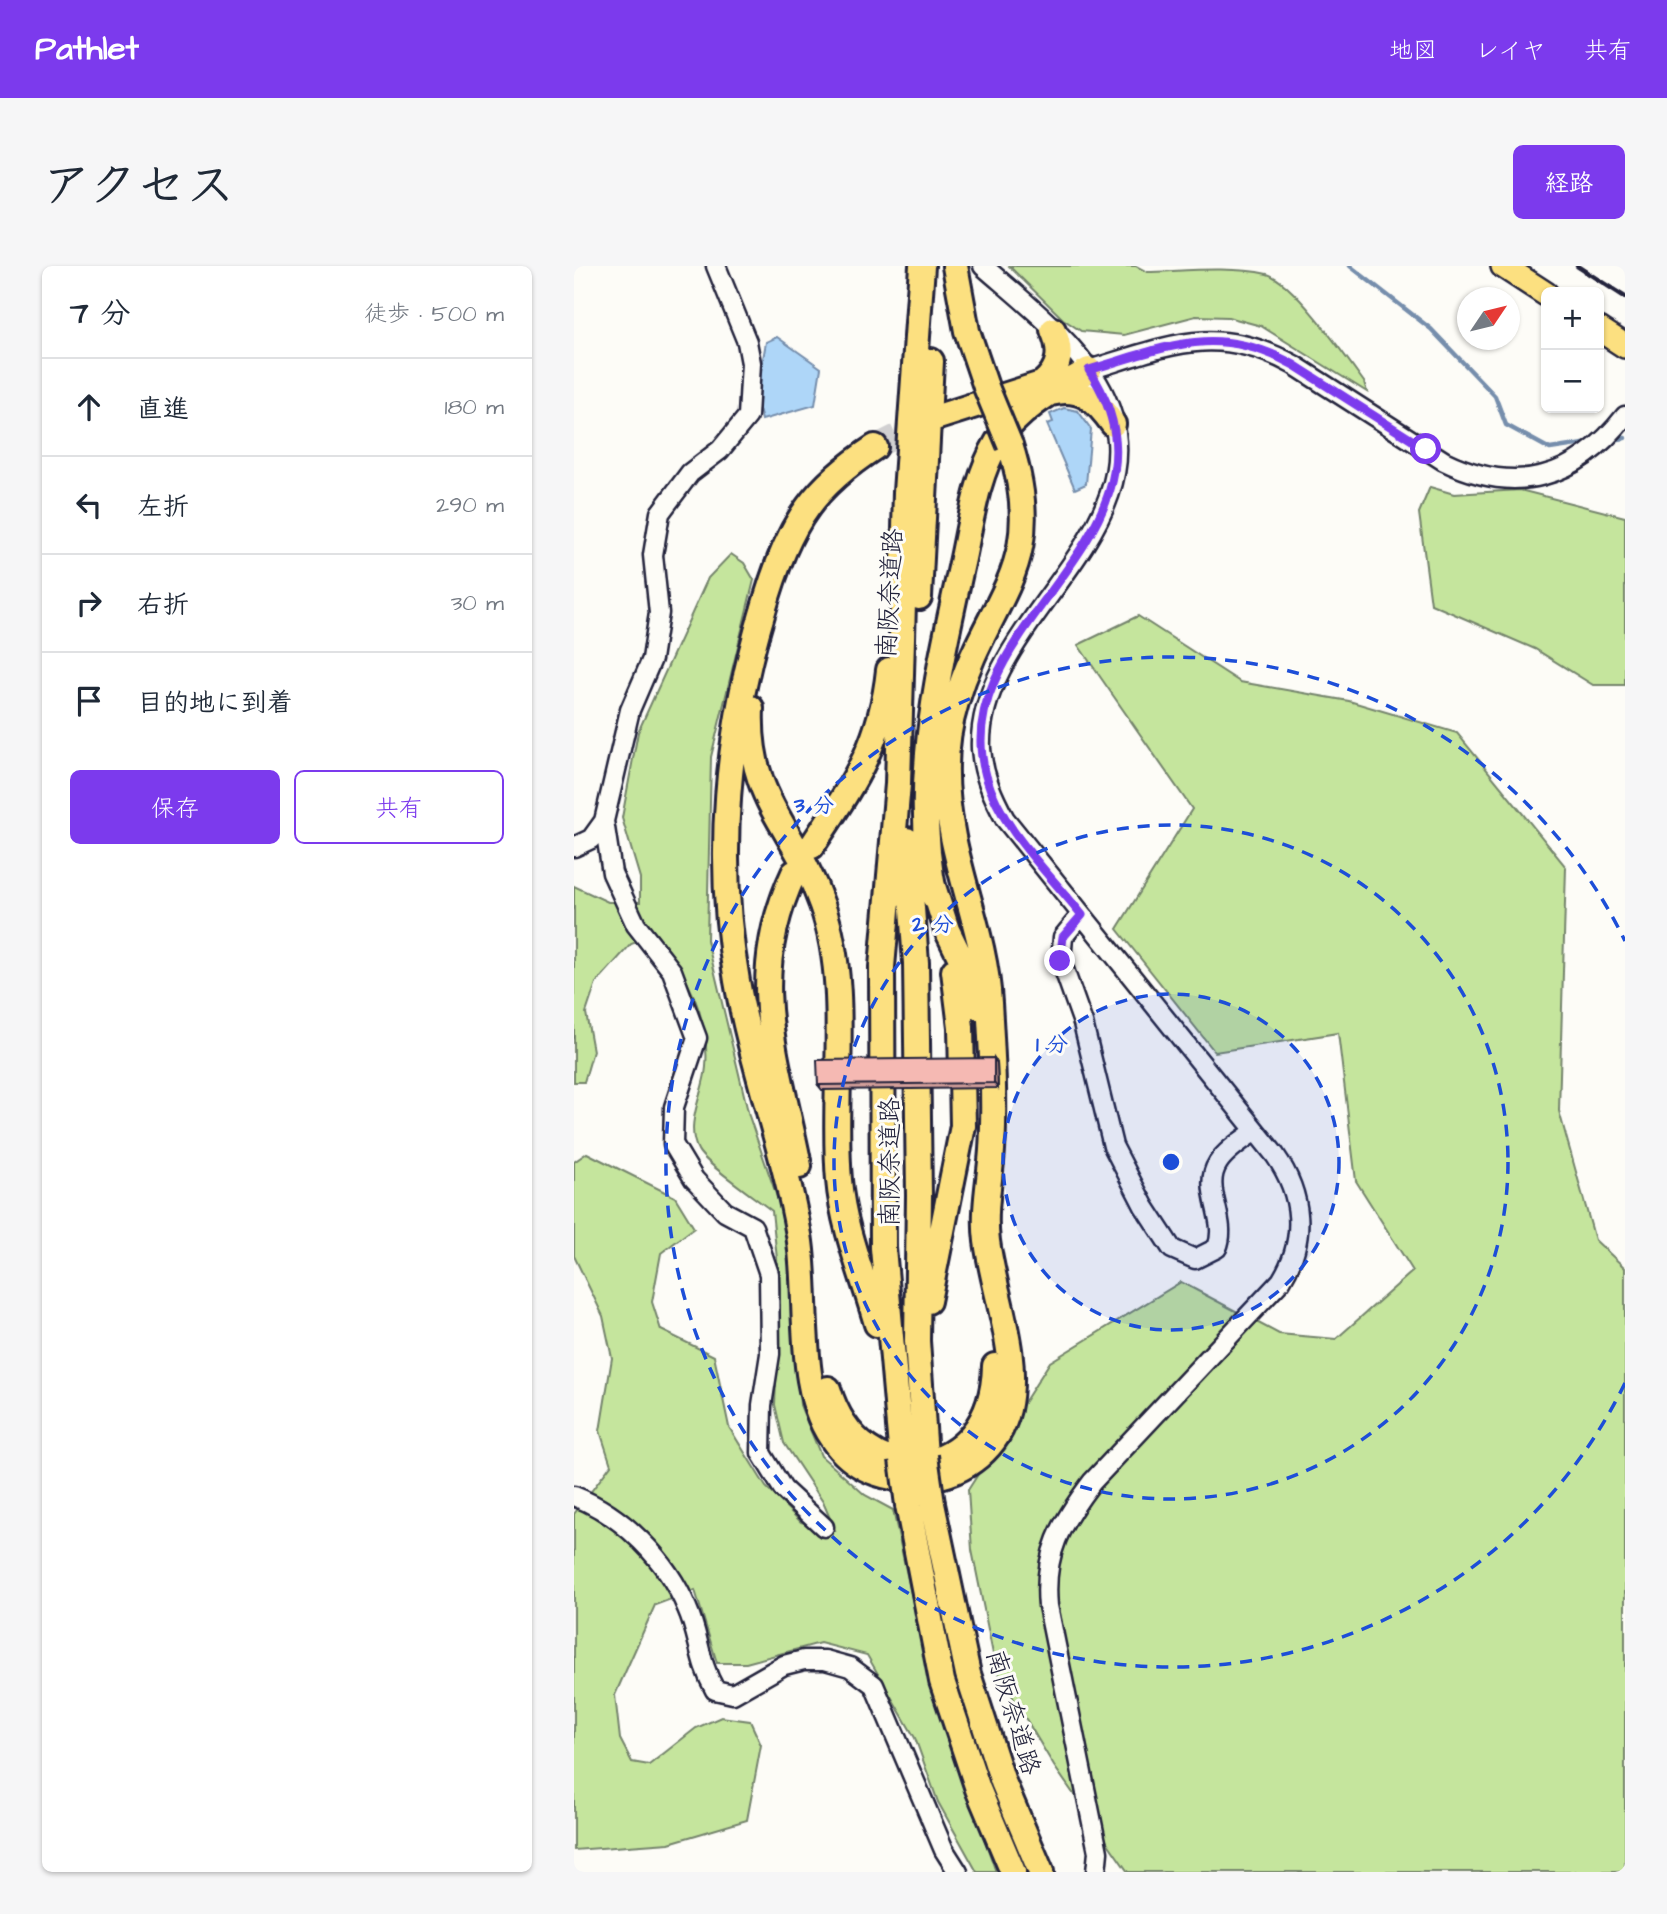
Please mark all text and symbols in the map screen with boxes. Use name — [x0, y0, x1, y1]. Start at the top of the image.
text: Pathlet — [35, 26, 139, 72]
text: 地図 — [1389, 34, 1437, 68]
text: レイヤ — [1475, 34, 1546, 68]
text: 共有 — [1584, 34, 1632, 68]
button: 経路 — [1513, 145, 1625, 219]
text: アクセス — [42, 153, 235, 221]
north arrow — [1457, 287, 1520, 350]
map controls — [1541, 287, 1604, 413]
button: + — [1541, 287, 1604, 350]
text: 7 分 — [70, 293, 130, 335]
text: 徒歩 · 500 m — [364, 298, 504, 330]
button: − — [1541, 350, 1604, 413]
icon: ahead — [70, 388, 108, 426]
text: 直進 — [137, 391, 189, 427]
text: 180 m — [445, 391, 504, 423]
route start — [1410, 433, 1441, 464]
icon: left — [70, 486, 108, 524]
text: 左折 — [137, 489, 189, 525]
text: 290 m — [436, 489, 504, 521]
street label: 南阪奈道路 — [869, 527, 911, 659]
icon: right — [70, 584, 108, 622]
text: 右折 — [137, 587, 189, 623]
text: 30 m — [451, 587, 504, 619]
icon: arrive — [70, 682, 108, 720]
text: 目的地に到着 — [137, 685, 293, 721]
button: 保存 — [70, 770, 280, 844]
button: 共有 — [294, 770, 504, 844]
text: 3 分 — [793, 791, 834, 820]
text: 2 分 — [911, 910, 954, 939]
route end — [1044, 945, 1075, 976]
text: 1 分 — [1036, 1030, 1068, 1059]
street label: 南阪奈道路 — [872, 1097, 908, 1227]
centre of rings — [1159, 1150, 1183, 1174]
street label: 南阪奈道路 — [977, 1645, 1049, 1780]

